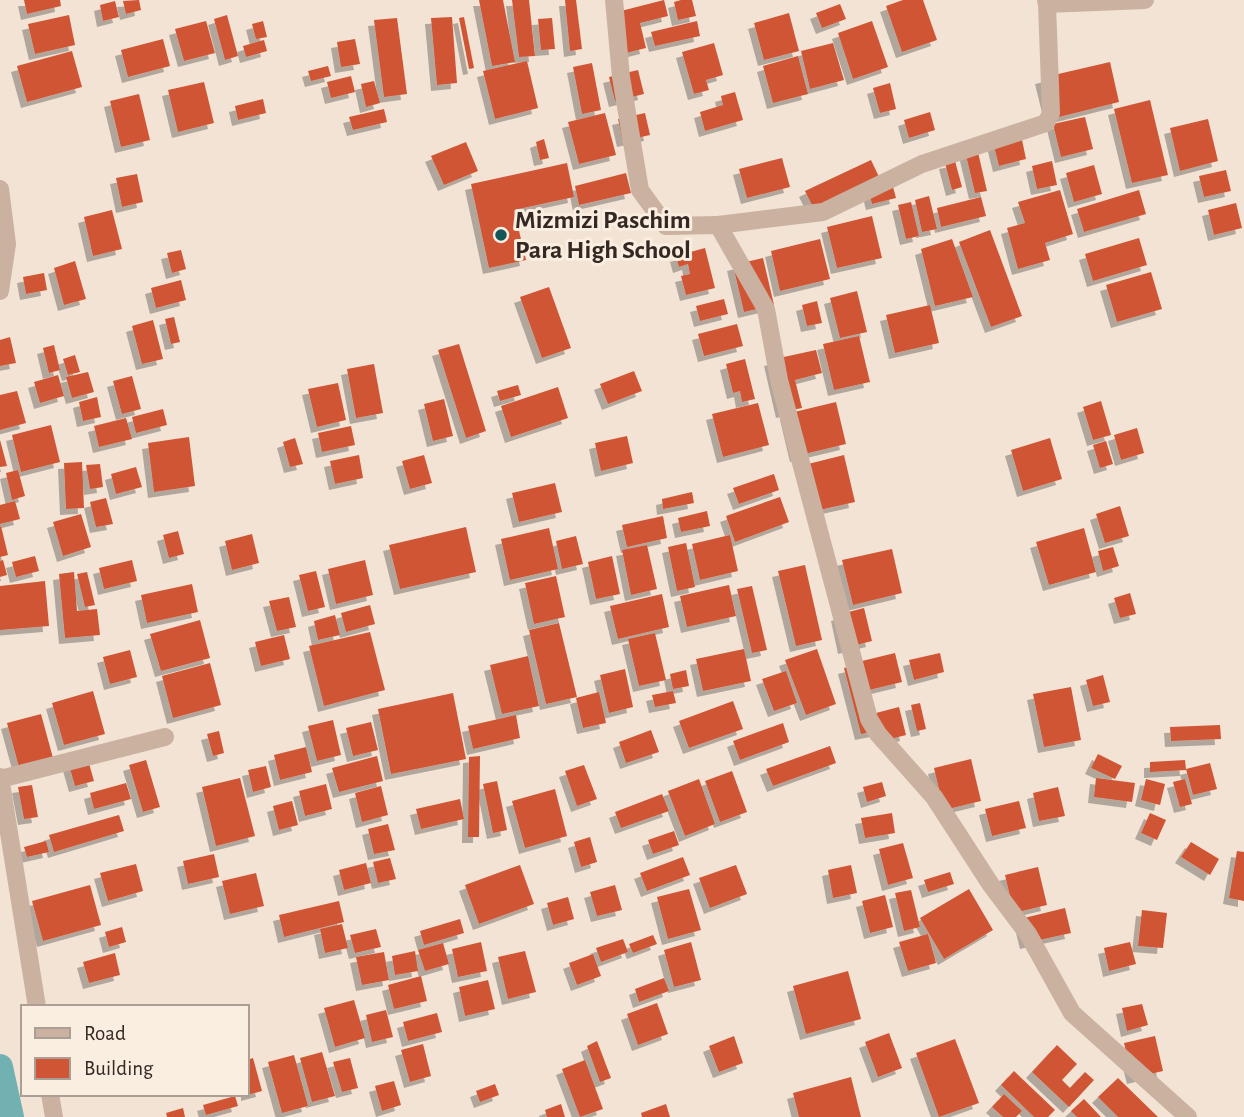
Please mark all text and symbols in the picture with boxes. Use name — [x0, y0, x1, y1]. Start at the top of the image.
place label: Mizmizi Paschim Para High School — [515, 207, 691, 263]
marker: Mizmizi Paschim Para High School — [493, 227, 509, 243]
legend — [21, 1005, 248, 1096]
text: Road — [84, 1023, 126, 1044]
text: Building — [84, 1058, 154, 1079]

